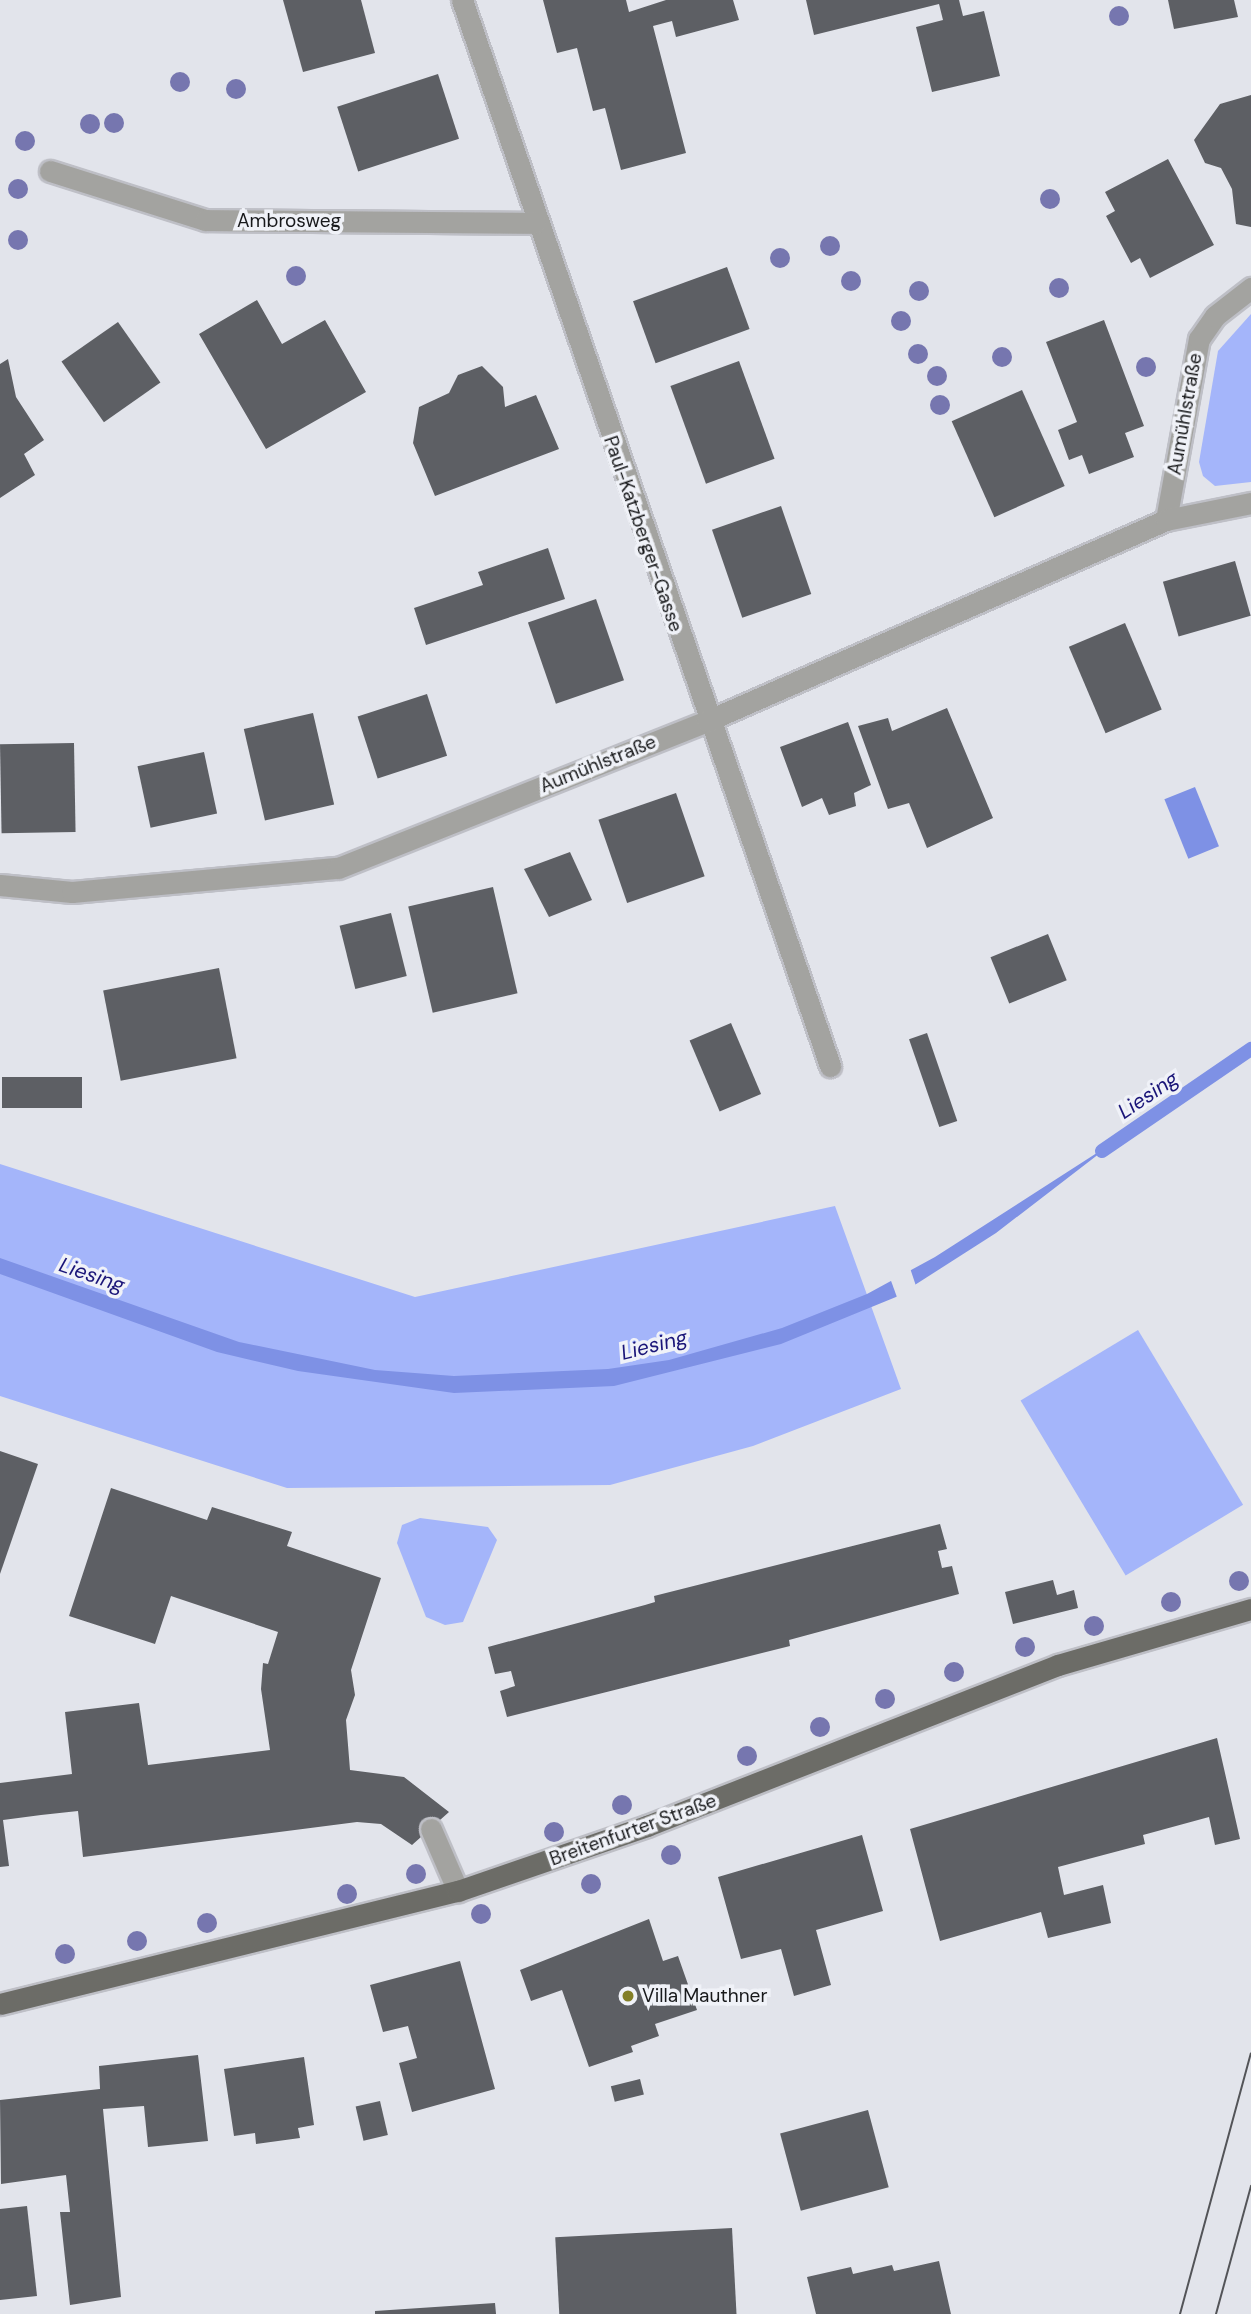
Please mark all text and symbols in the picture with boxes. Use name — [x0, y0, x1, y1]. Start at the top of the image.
street label: Ambrosweg — [237, 210, 341, 232]
street label: Aumühlstraße — [1163, 351, 1207, 477]
street label: Paul-Katzberger-Gasse — [599, 433, 687, 635]
street label: Aumühlstraße — [537, 730, 659, 798]
water label: Liesing — [1113, 1066, 1183, 1124]
water label: Liesing — [56, 1252, 128, 1298]
water label: Liesing — [618, 1325, 690, 1365]
street label: Breitenfurter Straße — [547, 1789, 719, 1871]
place label: Villa Mauthner — [642, 1985, 767, 2007]
marker: Villa Mauthner — [620, 1988, 636, 2004]

